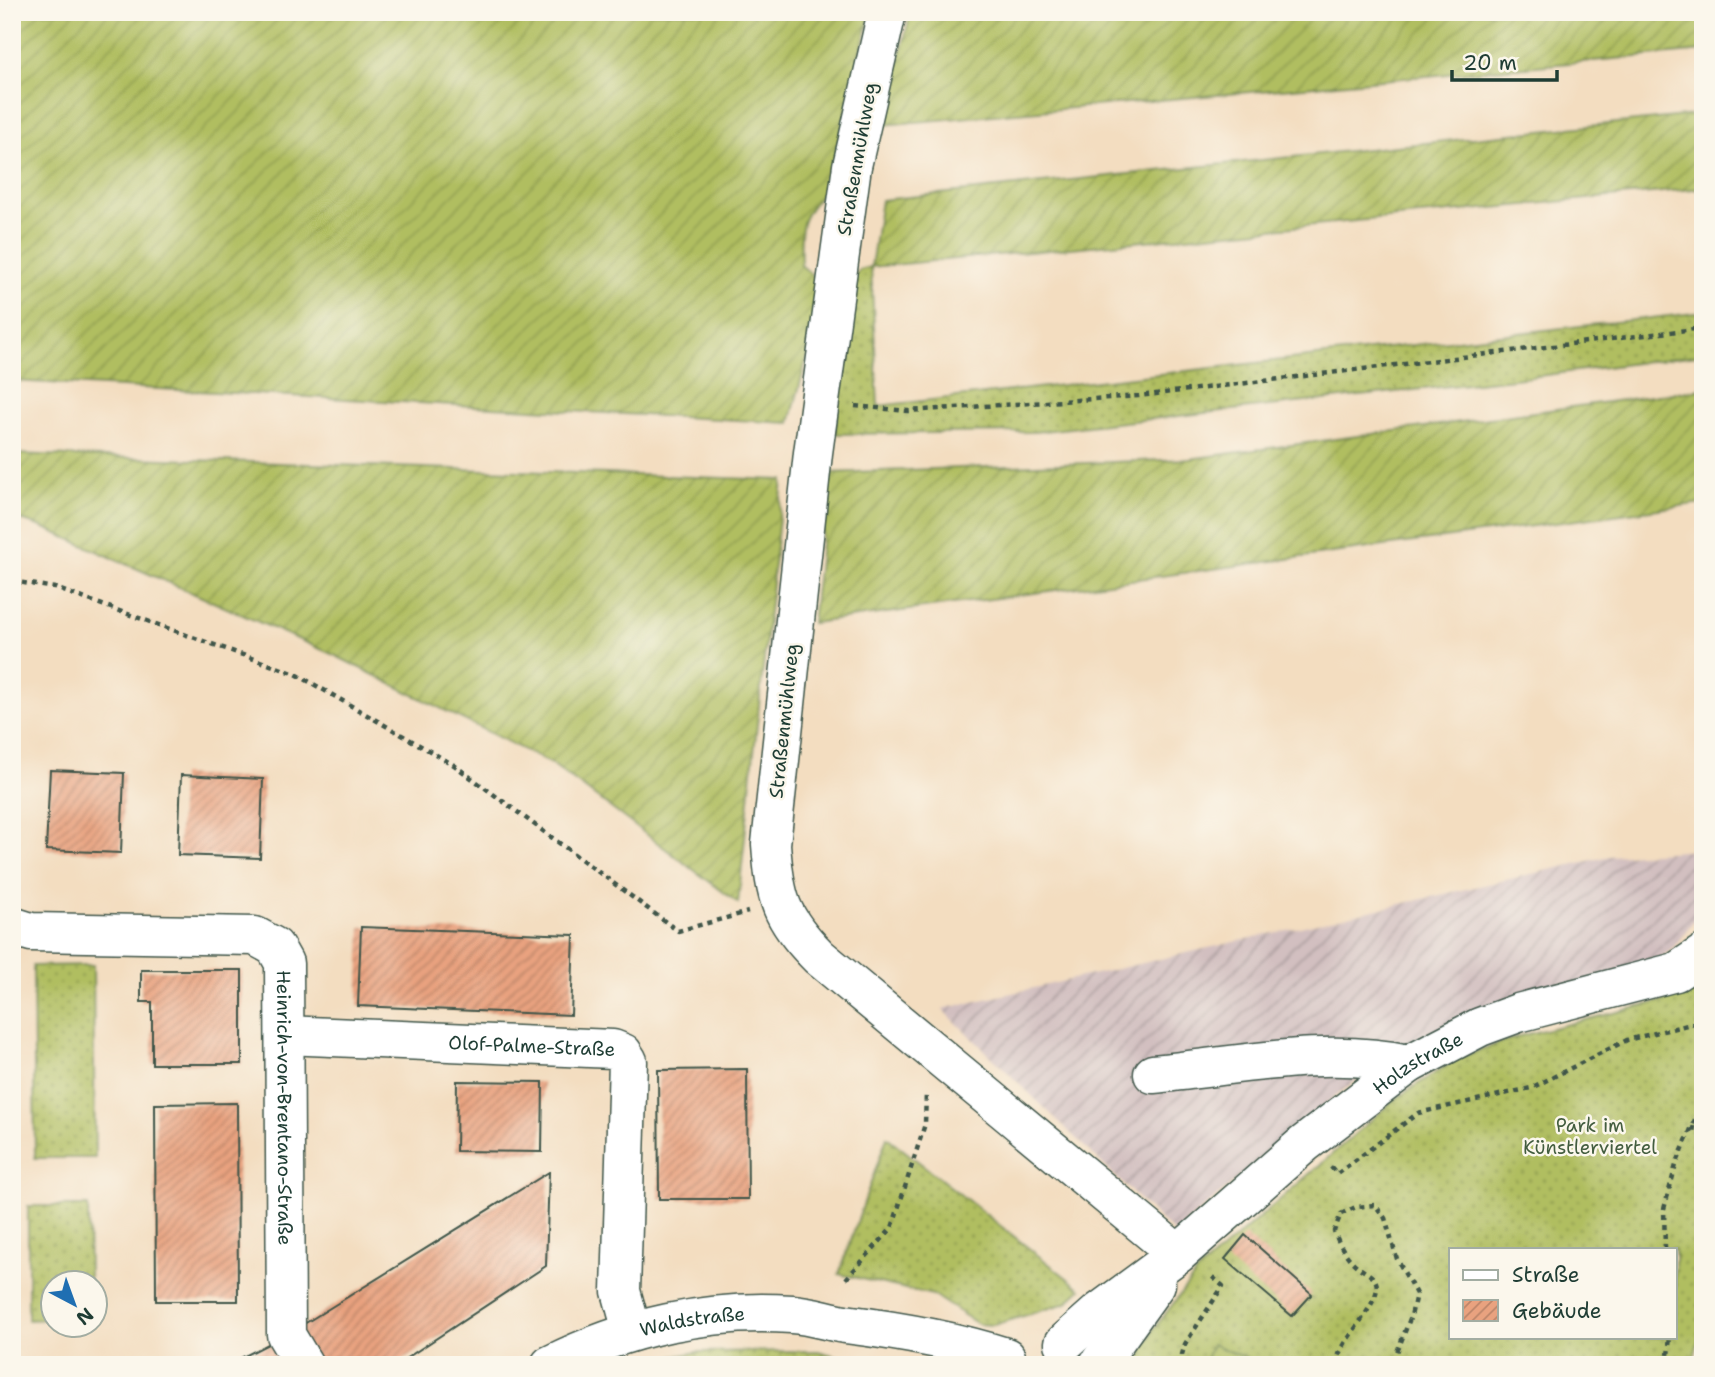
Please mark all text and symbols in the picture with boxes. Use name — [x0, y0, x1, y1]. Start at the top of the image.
scale bar — [1452, 38, 1558, 82]
text: 20 m — [1463, 49, 1517, 77]
street label: Straßenmühlweg — [831, 80, 883, 238]
street label: Straßenmühlweg — [763, 642, 805, 800]
street label: Heinrich-von-Brentano-Straße — [272, 970, 298, 1246]
street label: Holzstraße — [1367, 1026, 1467, 1100]
street label: Olof-Palme-Straße — [448, 1029, 616, 1062]
park label: Park im Künstlerviertel — [1523, 1113, 1657, 1160]
legend — [1449, 1248, 1676, 1338]
text: Straße — [1512, 1261, 1580, 1289]
north arrow — [38, 1268, 108, 1338]
text: Gebäude — [1512, 1297, 1602, 1325]
street label: Waldstraße — [637, 1301, 746, 1342]
text: N — [71, 1302, 99, 1331]

